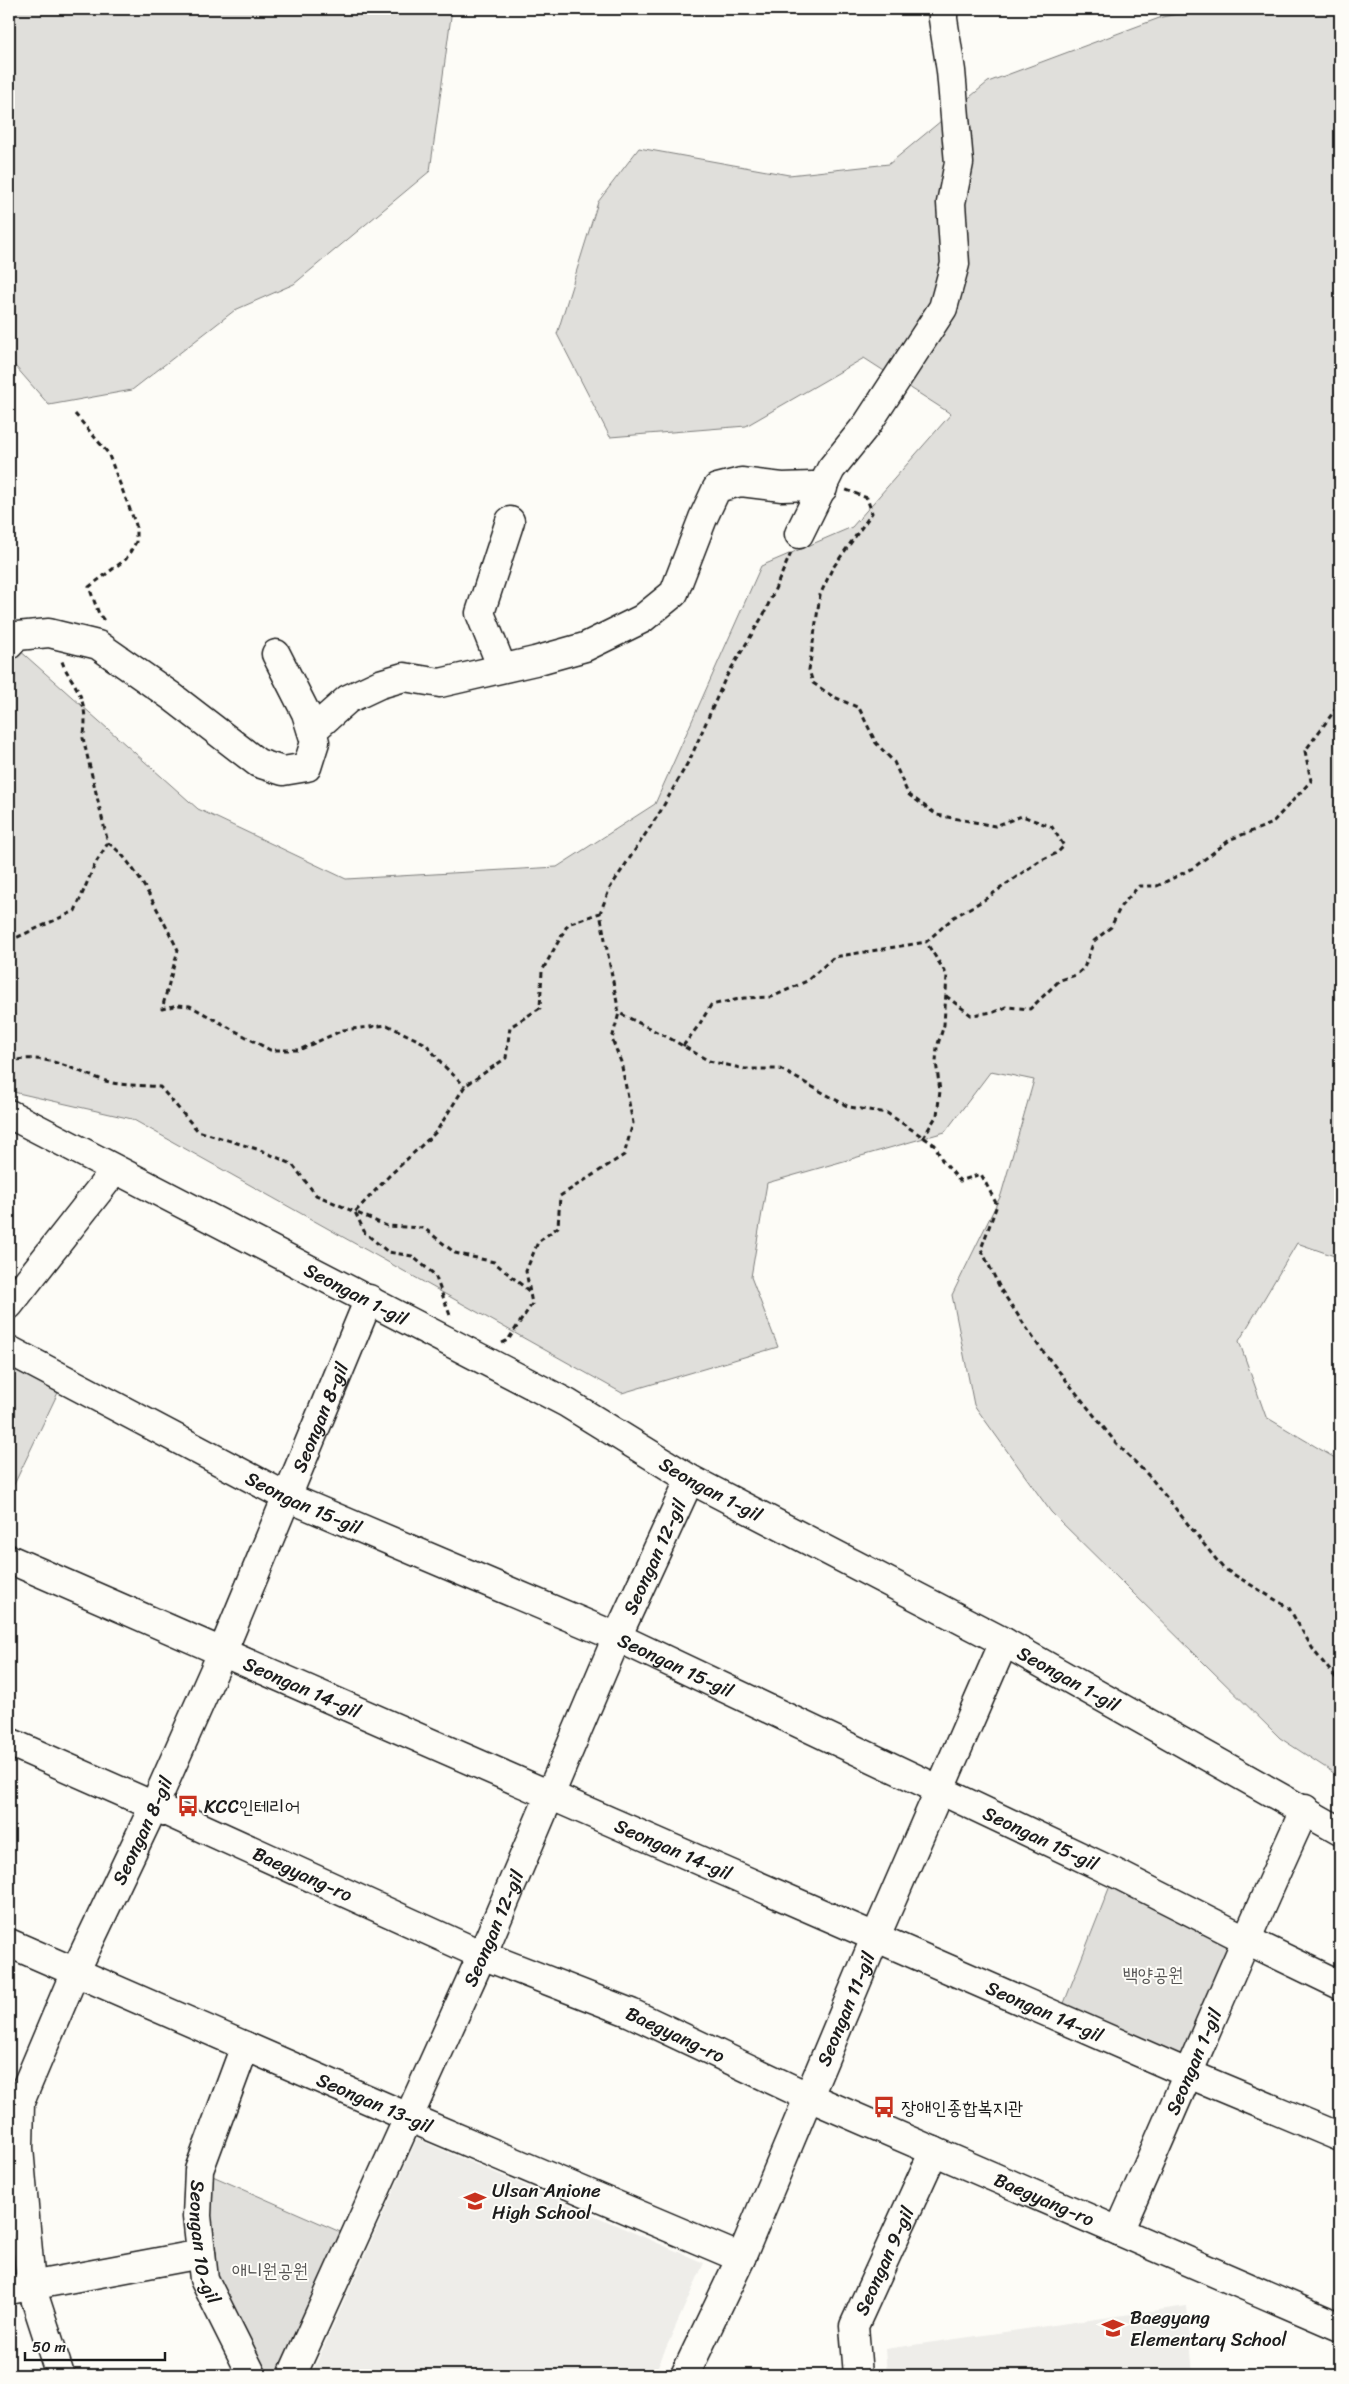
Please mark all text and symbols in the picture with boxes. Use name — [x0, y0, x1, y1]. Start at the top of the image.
street label: Seongan 1-gil — [298, 1254, 414, 1335]
street label: Seongan 8-gil — [283, 1357, 358, 1477]
street label: Seongan 1-gil — [652, 1448, 769, 1531]
street label: Seongan 15-gil — [239, 1462, 367, 1544]
street label: Seongan 12-gil — [614, 1493, 696, 1620]
street label: Seongan 15-gil — [612, 1624, 740, 1707]
street label: Seongan 1-gil — [1011, 1637, 1126, 1721]
street label: Seongan 14-gil — [238, 1647, 367, 1728]
street label: Seongan 8-gil — [103, 1770, 182, 1890]
place label: KCC인테리어 — [204, 1790, 300, 1823]
bus stop icon: KCC인테리어 — [175, 1793, 201, 1819]
street label: Seongan 15-gil — [977, 1797, 1105, 1880]
street label: Seongan 14-gil — [609, 1809, 738, 1890]
street label: Baegyang-ro — [247, 1837, 358, 1911]
street label: Seongan 12-gil — [454, 1864, 534, 1992]
street label: Seongan 11-gil — [807, 1946, 885, 2071]
park label: 백양공원 — [1122, 1958, 1184, 1991]
street label: Seongan 14-gil — [980, 1971, 1109, 2052]
street label: Baegyang-ro — [620, 1997, 731, 2072]
street label: Seongan 1-gil — [1156, 2003, 1232, 2120]
street label: Seongan 13-gil — [311, 2063, 438, 2143]
place label: 장애인종합복지관 — [901, 2091, 1023, 2124]
bus stop icon: 장애인종합복지관 — [871, 2094, 897, 2120]
street label: Baegyang-ro — [989, 2163, 1100, 2236]
place label: Ulsan Anione High School — [492, 2174, 601, 2229]
street label: Seongan 10-gil — [180, 2179, 230, 2310]
school or university icon: Ulsan Anione High School — [462, 2188, 488, 2214]
street label: Seongan 9-gil — [845, 2200, 924, 2321]
park label: 애니원공원 — [232, 2254, 308, 2287]
place label: Baegyang Elementary School — [1130, 2301, 1287, 2356]
school or university icon: Baegyang Elementary School — [1100, 2315, 1126, 2341]
scale bar — [25, 2329, 165, 2361]
text: 50 m — [32, 2334, 67, 2360]

